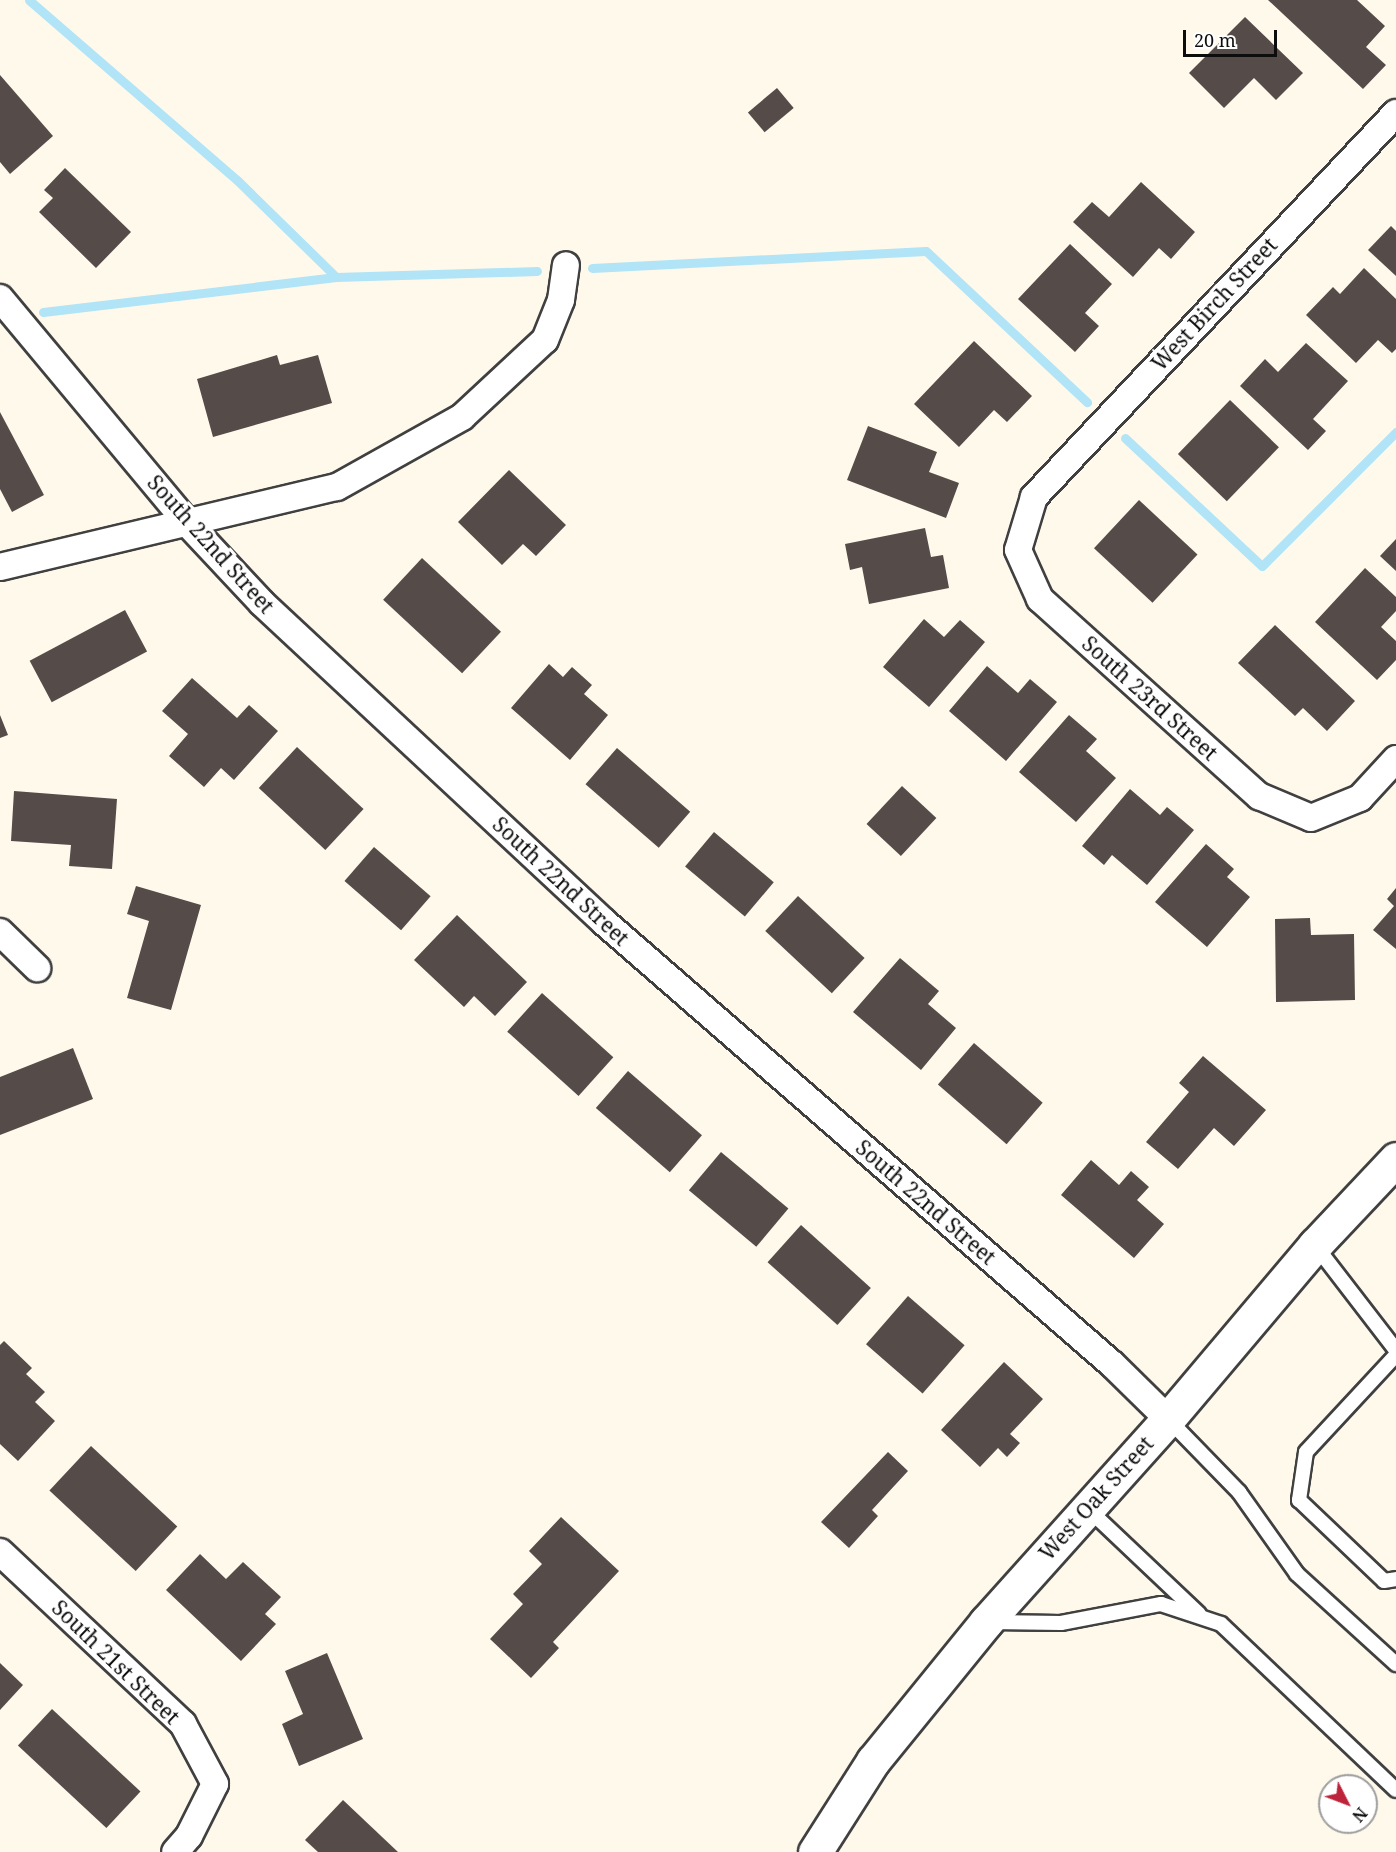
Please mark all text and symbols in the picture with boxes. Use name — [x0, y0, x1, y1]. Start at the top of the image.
scale bar — [1186, 18, 1280, 56]
text: 20 m — [1194, 28, 1236, 52]
street label: West Birch Street — [1146, 232, 1282, 376]
street label: South 22nd Street — [142, 470, 280, 618]
street label: South 23rd Street — [1077, 631, 1223, 765]
street label: South 22nd Street — [488, 811, 634, 951]
street label: South 22nd Street — [851, 1134, 1001, 1270]
street label: West Oak Street — [1034, 1431, 1158, 1565]
street label: South 21st Street — [47, 1595, 185, 1729]
north arrow — [1318, 1774, 1378, 1834]
text: N — [1348, 1803, 1372, 1827]

